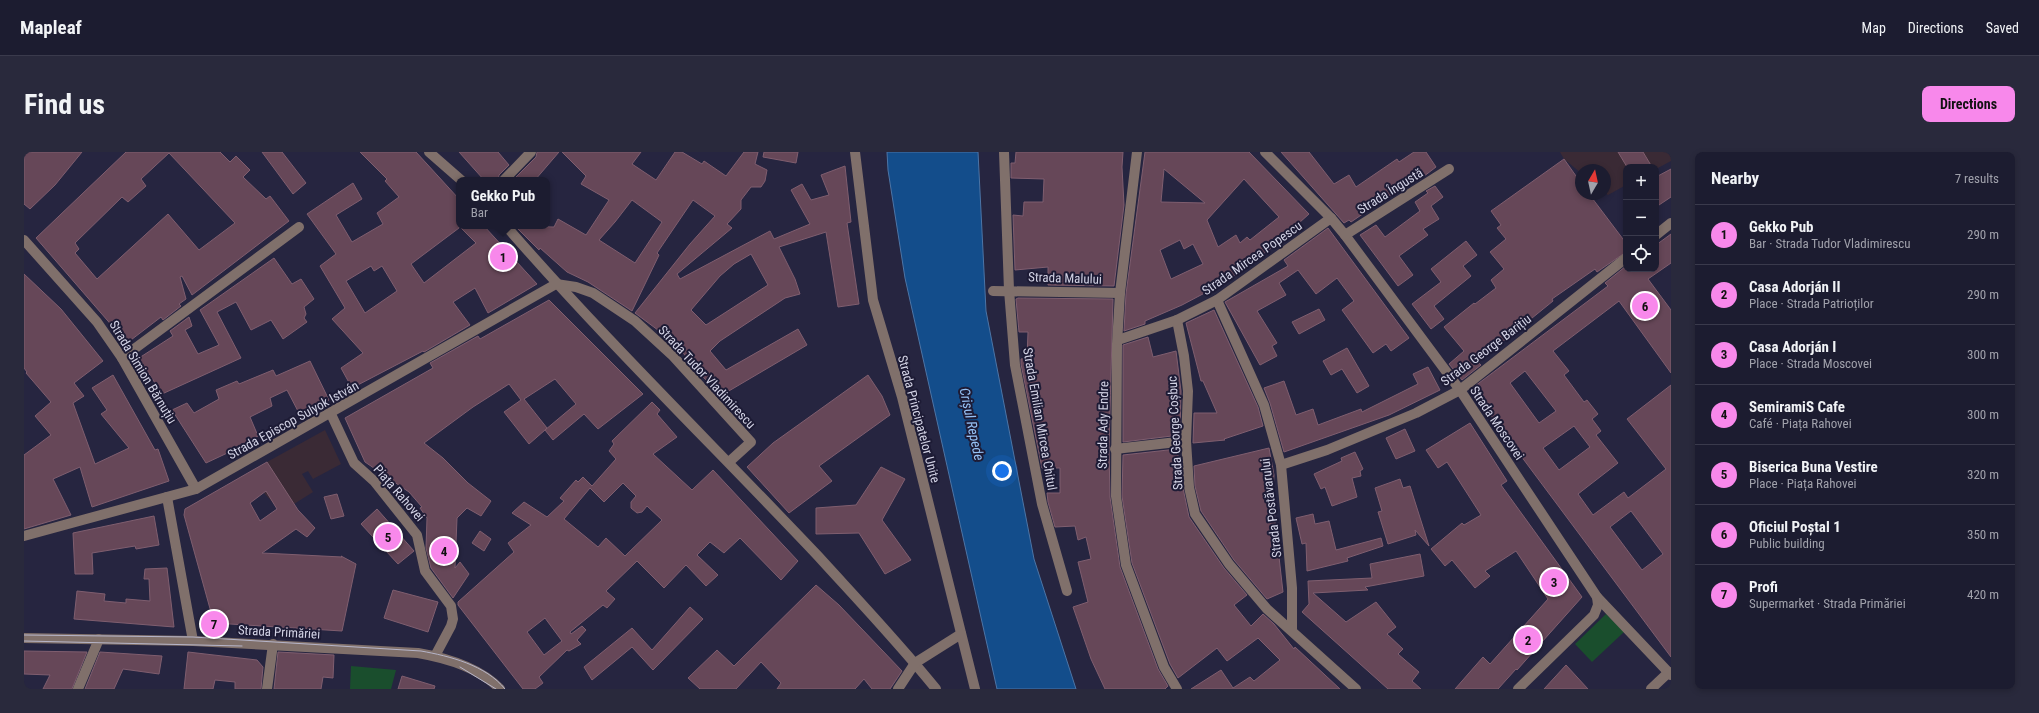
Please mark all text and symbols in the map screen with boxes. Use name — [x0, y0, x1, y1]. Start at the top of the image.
text: Mapleaf — [20, 16, 82, 39]
text: Map — [1862, 20, 1886, 36]
text: Directions — [1908, 20, 1964, 36]
text: Saved — [1986, 20, 2019, 36]
button: Directions — [1922, 86, 2015, 122]
text: Find us — [24, 88, 105, 121]
north arrow — [1575, 164, 1611, 200]
map controls — [1623, 164, 1659, 272]
button: + — [1623, 164, 1659, 200]
street label: Strada Îngustă — [1354, 165, 1426, 217]
text: Nearby — [1711, 168, 1759, 188]
text: 7 results — [1955, 171, 1999, 186]
popup — [456, 177, 550, 229]
text: Gekko Pub — [471, 187, 535, 205]
button: − — [1623, 200, 1659, 236]
text: Bar — [471, 205, 488, 220]
street label: Strada Mircea Popescu — [1199, 218, 1305, 298]
text: Gekko Pub — [1749, 218, 1814, 236]
text: 1 — [1721, 227, 1727, 242]
text: 290 m — [1967, 227, 1999, 242]
button: locate — [1623, 236, 1659, 272]
text: Bar · Strada Tudor Vladimirescu — [1749, 236, 1911, 251]
pin: 1 — [490, 242, 516, 272]
street label: Strada Malului — [1028, 269, 1102, 287]
text: Casa Adorján II — [1749, 278, 1840, 296]
text: 2 — [1721, 287, 1727, 302]
text: 290 m — [1967, 287, 1999, 302]
pin: 6 — [1632, 291, 1658, 321]
text: Place · Strada Patrioților — [1749, 296, 1874, 311]
street label: Strada George Barițiu — [1438, 311, 1535, 390]
street label: Strada Simion Bărnuțiu — [105, 318, 180, 427]
street label: Strada Tudor Vladimirescu — [655, 322, 759, 432]
text: Casa Adorján I — [1749, 338, 1836, 356]
street label: Strada Emilian Mircea Chitul — [1020, 346, 1060, 492]
text: 3 — [1721, 347, 1727, 362]
text: 300 m — [1967, 347, 1999, 362]
street label: Strada Principatelor Unite — [895, 354, 943, 484]
text: Place · Strada Moscovei — [1749, 356, 1872, 371]
street label: Strada George Coșbuc — [1165, 375, 1186, 490]
street label: Strada Episcop Sulyok István — [225, 378, 361, 462]
street label: Strada Ady Endre — [1095, 381, 1111, 469]
street label: Strada Moscovei — [1467, 383, 1527, 463]
water label: Crișul Repede — [956, 386, 987, 462]
text: SemiramiS Cafe — [1749, 398, 1845, 416]
text: 4 — [1721, 407, 1727, 422]
text: 300 m — [1967, 407, 1999, 422]
text: Café · Piața Rahovei — [1749, 416, 1852, 431]
street label: Strada Postăvarului — [1257, 457, 1285, 559]
text: Biserica Buna Vestire — [1749, 458, 1878, 476]
your location — [992, 461, 1012, 481]
street label: Piața Rahovei — [370, 462, 428, 525]
text: 5 — [1721, 467, 1727, 482]
text: 320 m — [1967, 467, 1999, 482]
text: Place · Piața Rahovei — [1749, 476, 1857, 491]
text: Oficiul Poștal 1 — [1749, 518, 1841, 536]
pin: 5 — [375, 522, 401, 552]
text: 6 — [1721, 527, 1727, 542]
text: 350 m — [1967, 527, 1999, 542]
pin: 4 — [431, 536, 457, 566]
text: Public building — [1749, 536, 1825, 551]
pin: 3 — [1541, 567, 1567, 597]
text: Profi — [1749, 578, 1778, 596]
text: 7 — [1721, 587, 1727, 602]
text: 420 m — [1967, 587, 1999, 602]
text: Supermarket · Strada Primăriei — [1749, 596, 1906, 611]
pin: 7 — [201, 609, 227, 639]
street label: Strada Primăriei — [237, 622, 321, 642]
pin: 2 — [1515, 625, 1541, 655]

